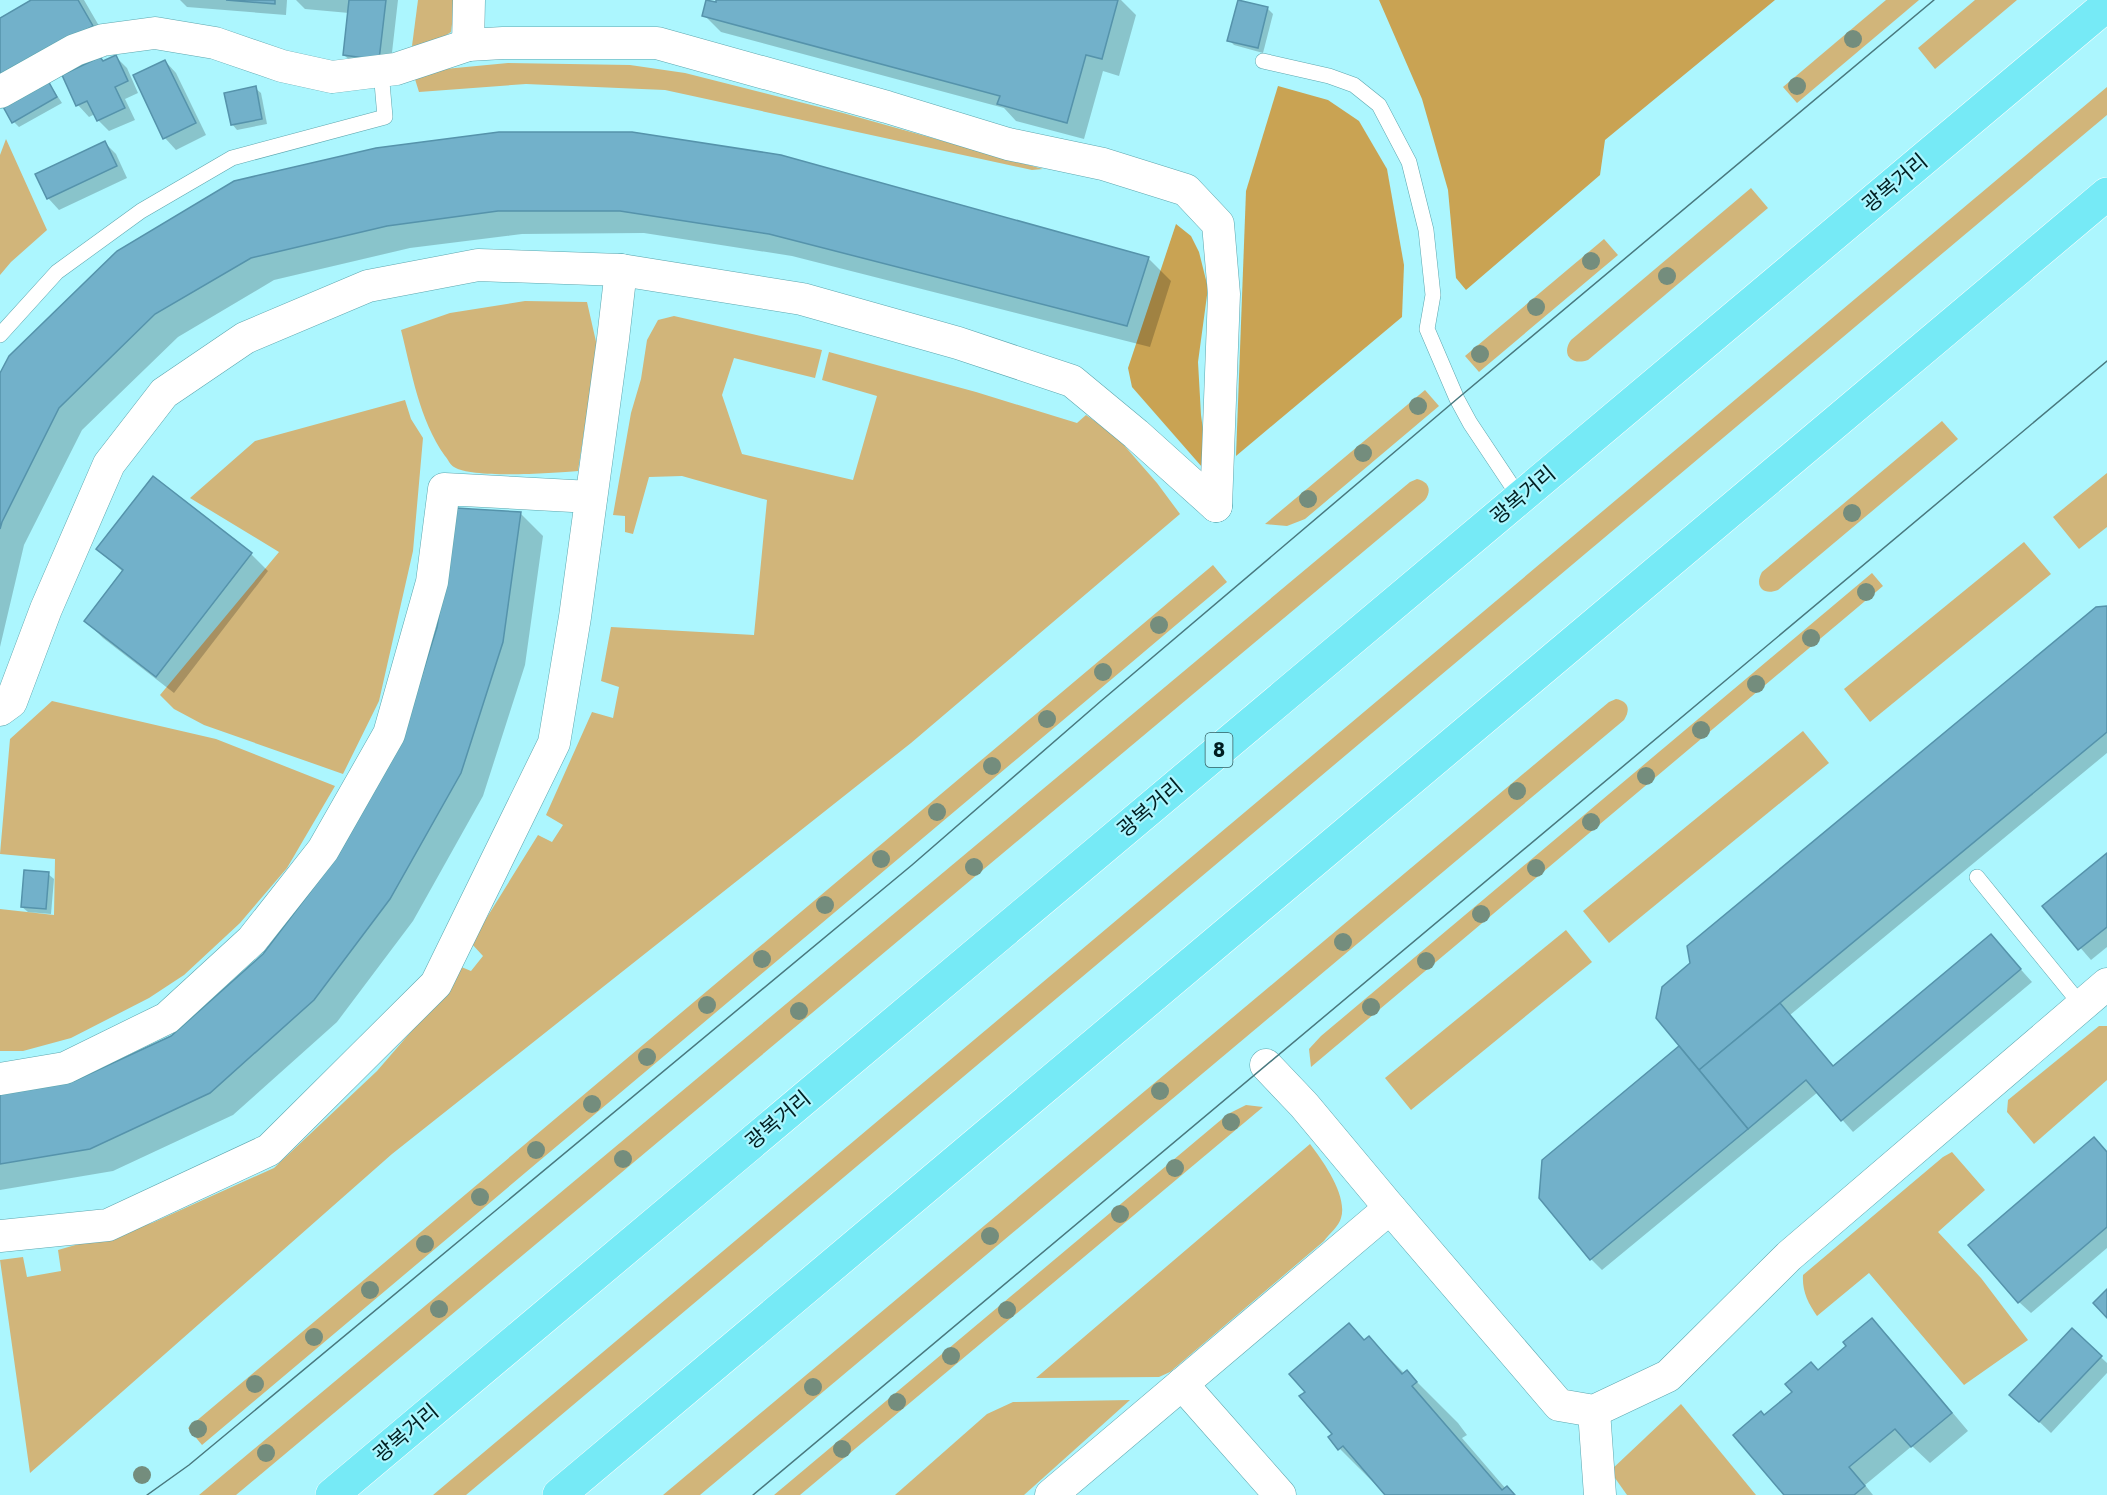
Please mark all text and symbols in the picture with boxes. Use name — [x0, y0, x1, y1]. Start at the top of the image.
street label: 광복거리 — [1856, 147, 1934, 219]
street label: 광복거리 — [1484, 459, 1562, 531]
road number: 8 — [1206, 733, 1232, 767]
street label: 광복거리 — [1111, 772, 1189, 844]
street label: 광복거리 — [739, 1084, 817, 1156]
street label: 광복거리 — [367, 1397, 445, 1469]

